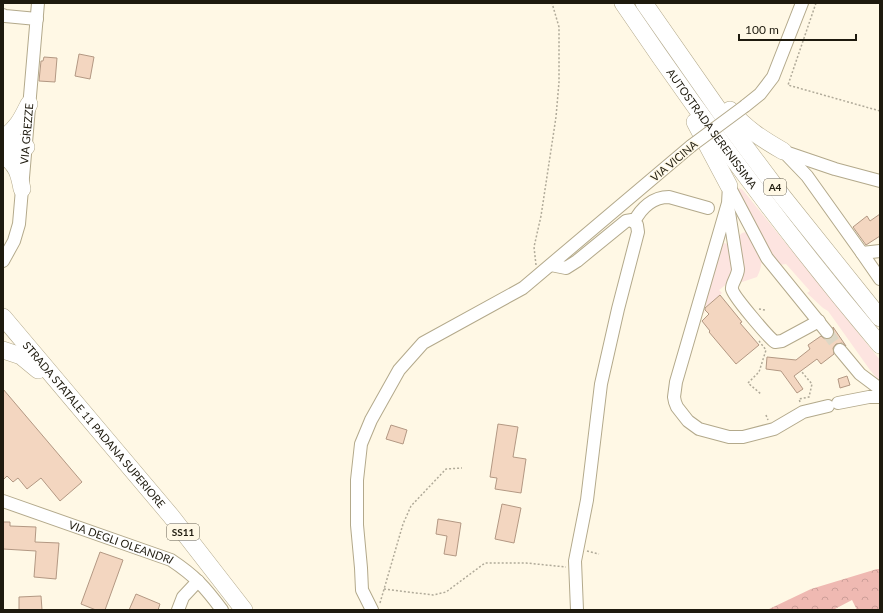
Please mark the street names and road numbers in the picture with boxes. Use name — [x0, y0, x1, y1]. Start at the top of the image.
street label: AUTOSTRADA SERENISSIMA — [664, 66, 760, 191]
street label: VIA GREZZE — [17, 103, 35, 165]
street label: VIA VICINA — [648, 137, 700, 184]
road number: A4 — [764, 179, 786, 195]
street label: STRADA STATALE 11 PADANA SUPERIORE — [21, 339, 168, 510]
street label: VIA DEGLI OLEANDRI — [67, 518, 176, 566]
road number: SS11 — [167, 524, 199, 540]

